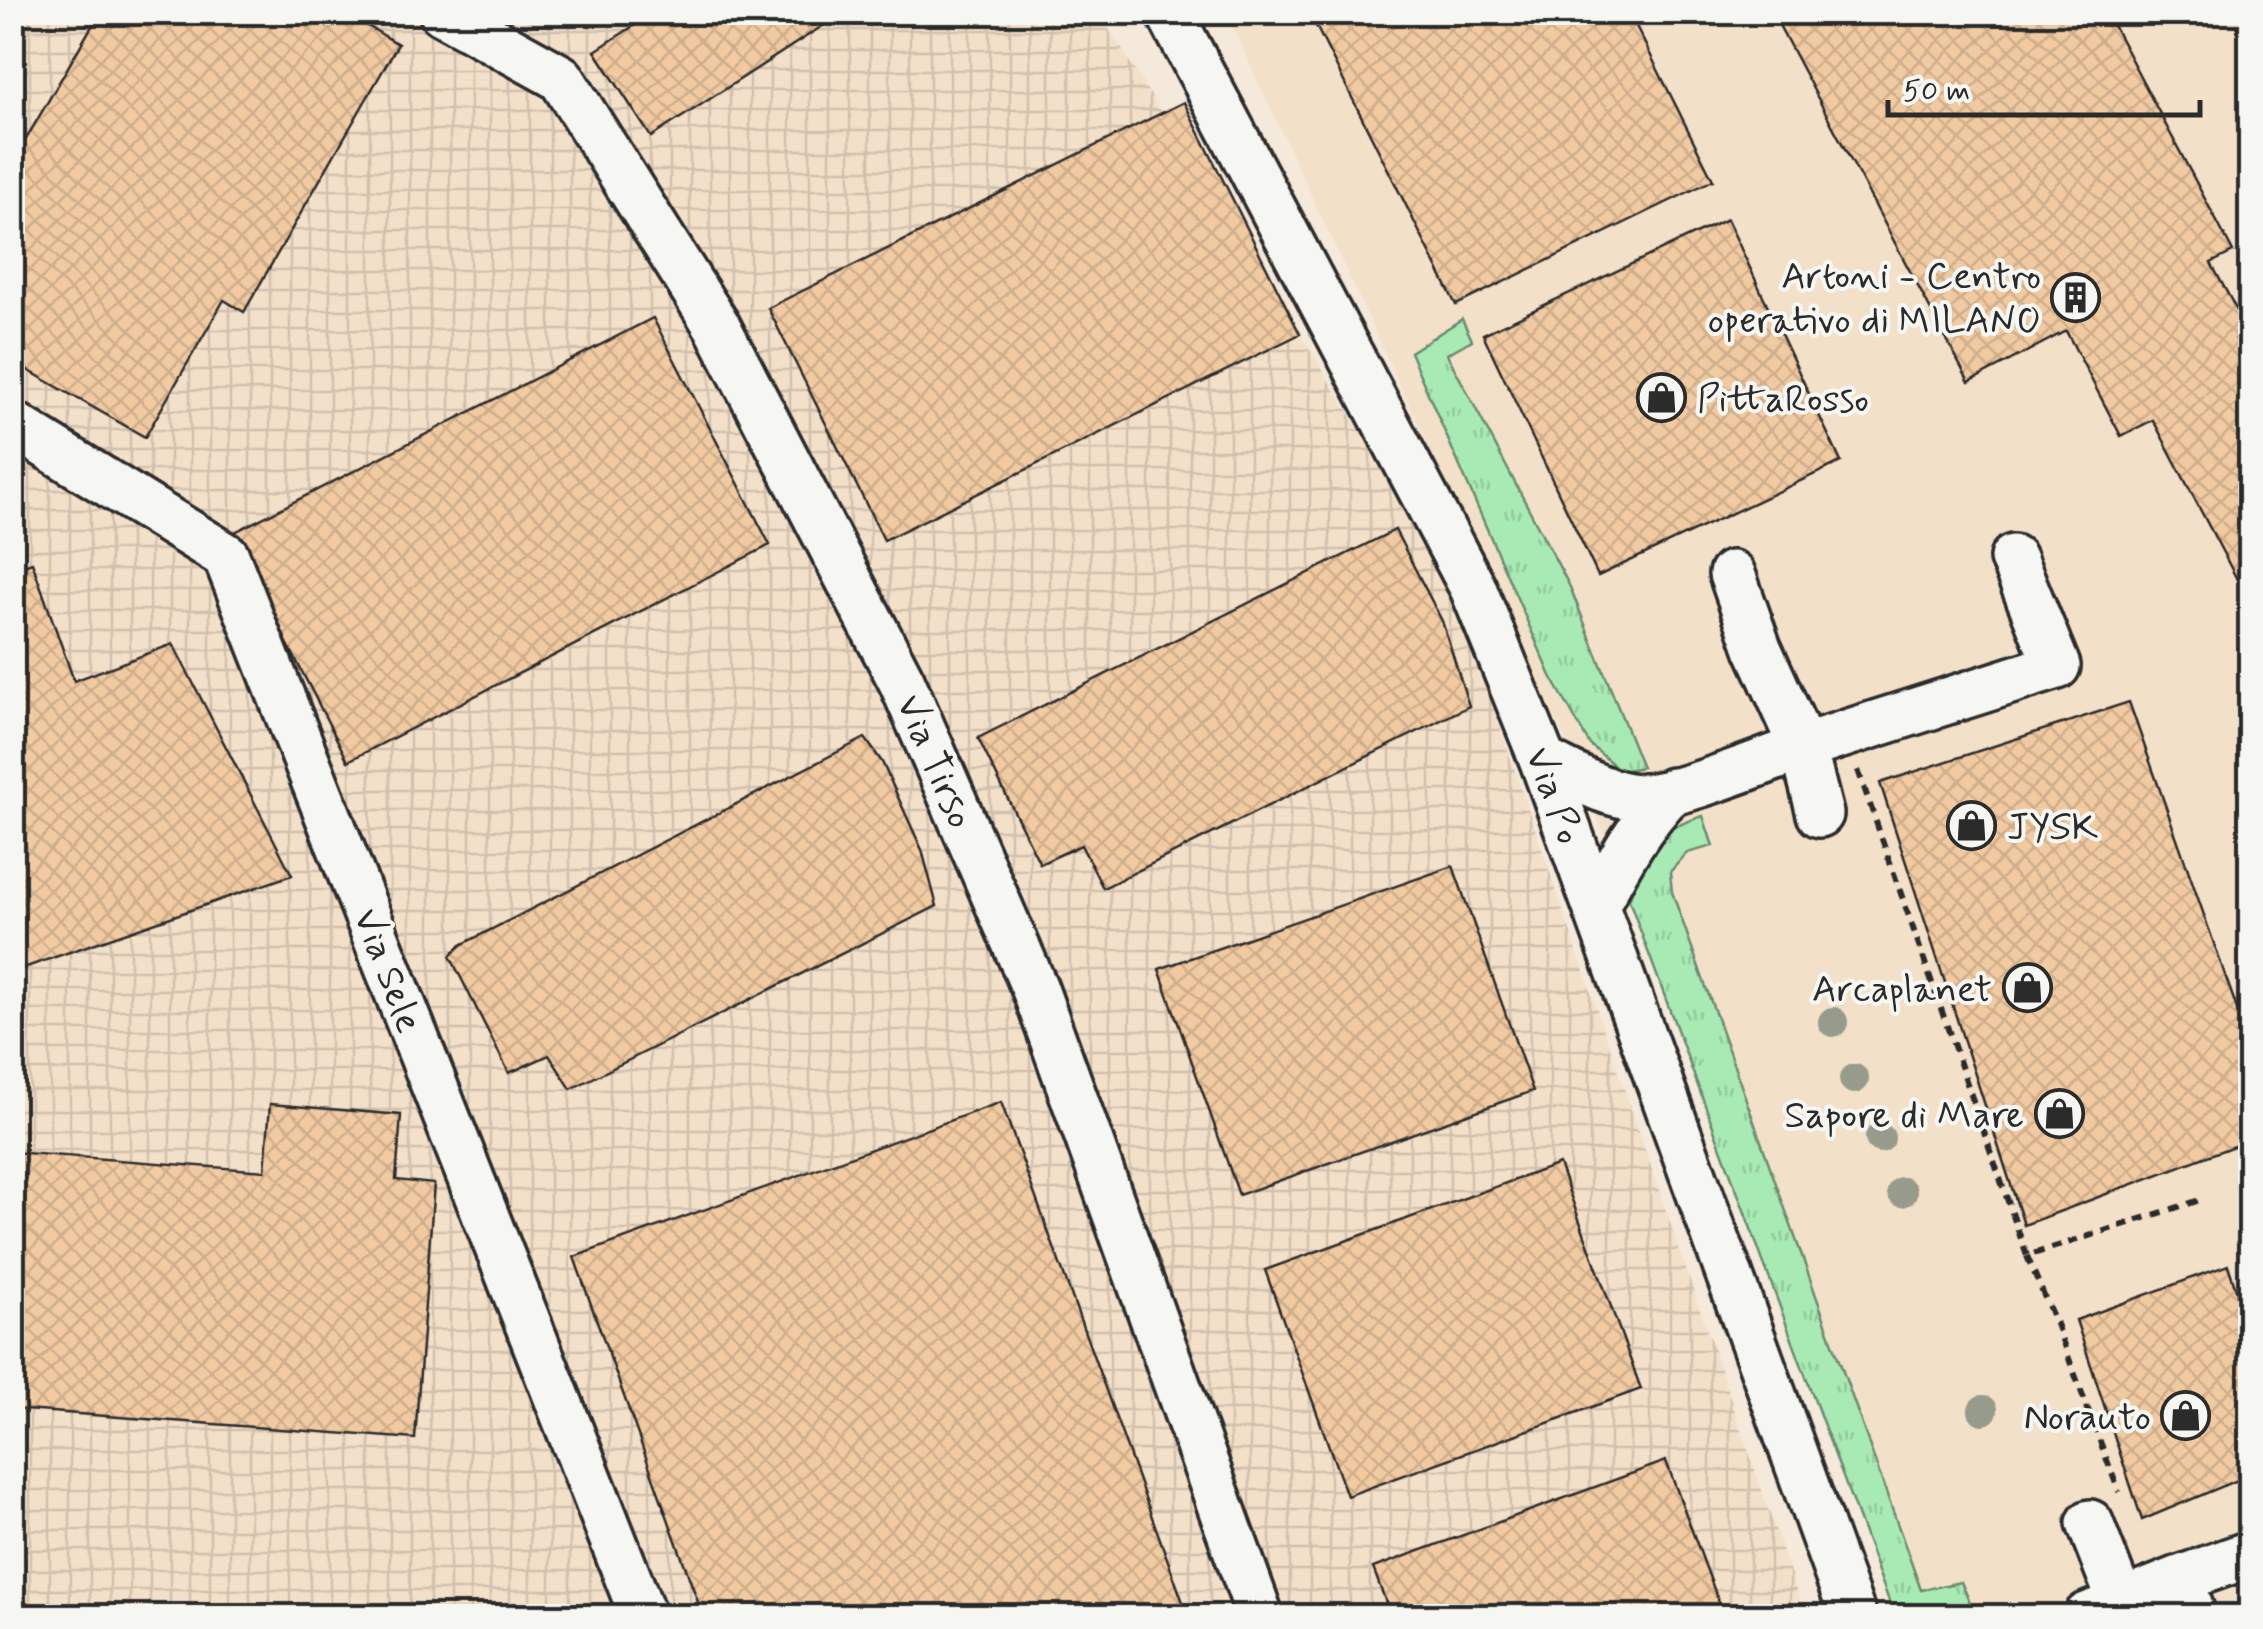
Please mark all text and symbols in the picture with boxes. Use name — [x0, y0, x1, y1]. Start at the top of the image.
scale bar — [1888, 55, 2200, 117]
text: 50 m — [1903, 72, 1970, 111]
place label: Artoni - Centro operativo di MILANO — [1708, 253, 2041, 346]
building icon: Artoni - Centro operativo di MILANO — [2050, 271, 2102, 323]
shop icon: PittaRosso — [1636, 372, 1688, 424]
place label: PittaRosso — [1697, 376, 1869, 425]
street label: Via Tirso — [884, 688, 984, 836]
street label: Via Po — [1513, 741, 1593, 851]
shop icon: JYSK — [1946, 800, 1998, 852]
place label: JYSK — [2007, 804, 2098, 853]
street label: Via Sele — [341, 902, 433, 1040]
shop icon: Arcaplanet — [2001, 962, 2053, 1014]
place label: Arcaplanet — [1812, 966, 1992, 1015]
shop icon: Sapore di Mare — [2033, 1088, 2085, 1140]
place label: Sapore di Mare — [1784, 1092, 2024, 1141]
shop icon: Norauto — [2160, 1390, 2212, 1442]
place label: Norauto — [2024, 1394, 2151, 1443]

